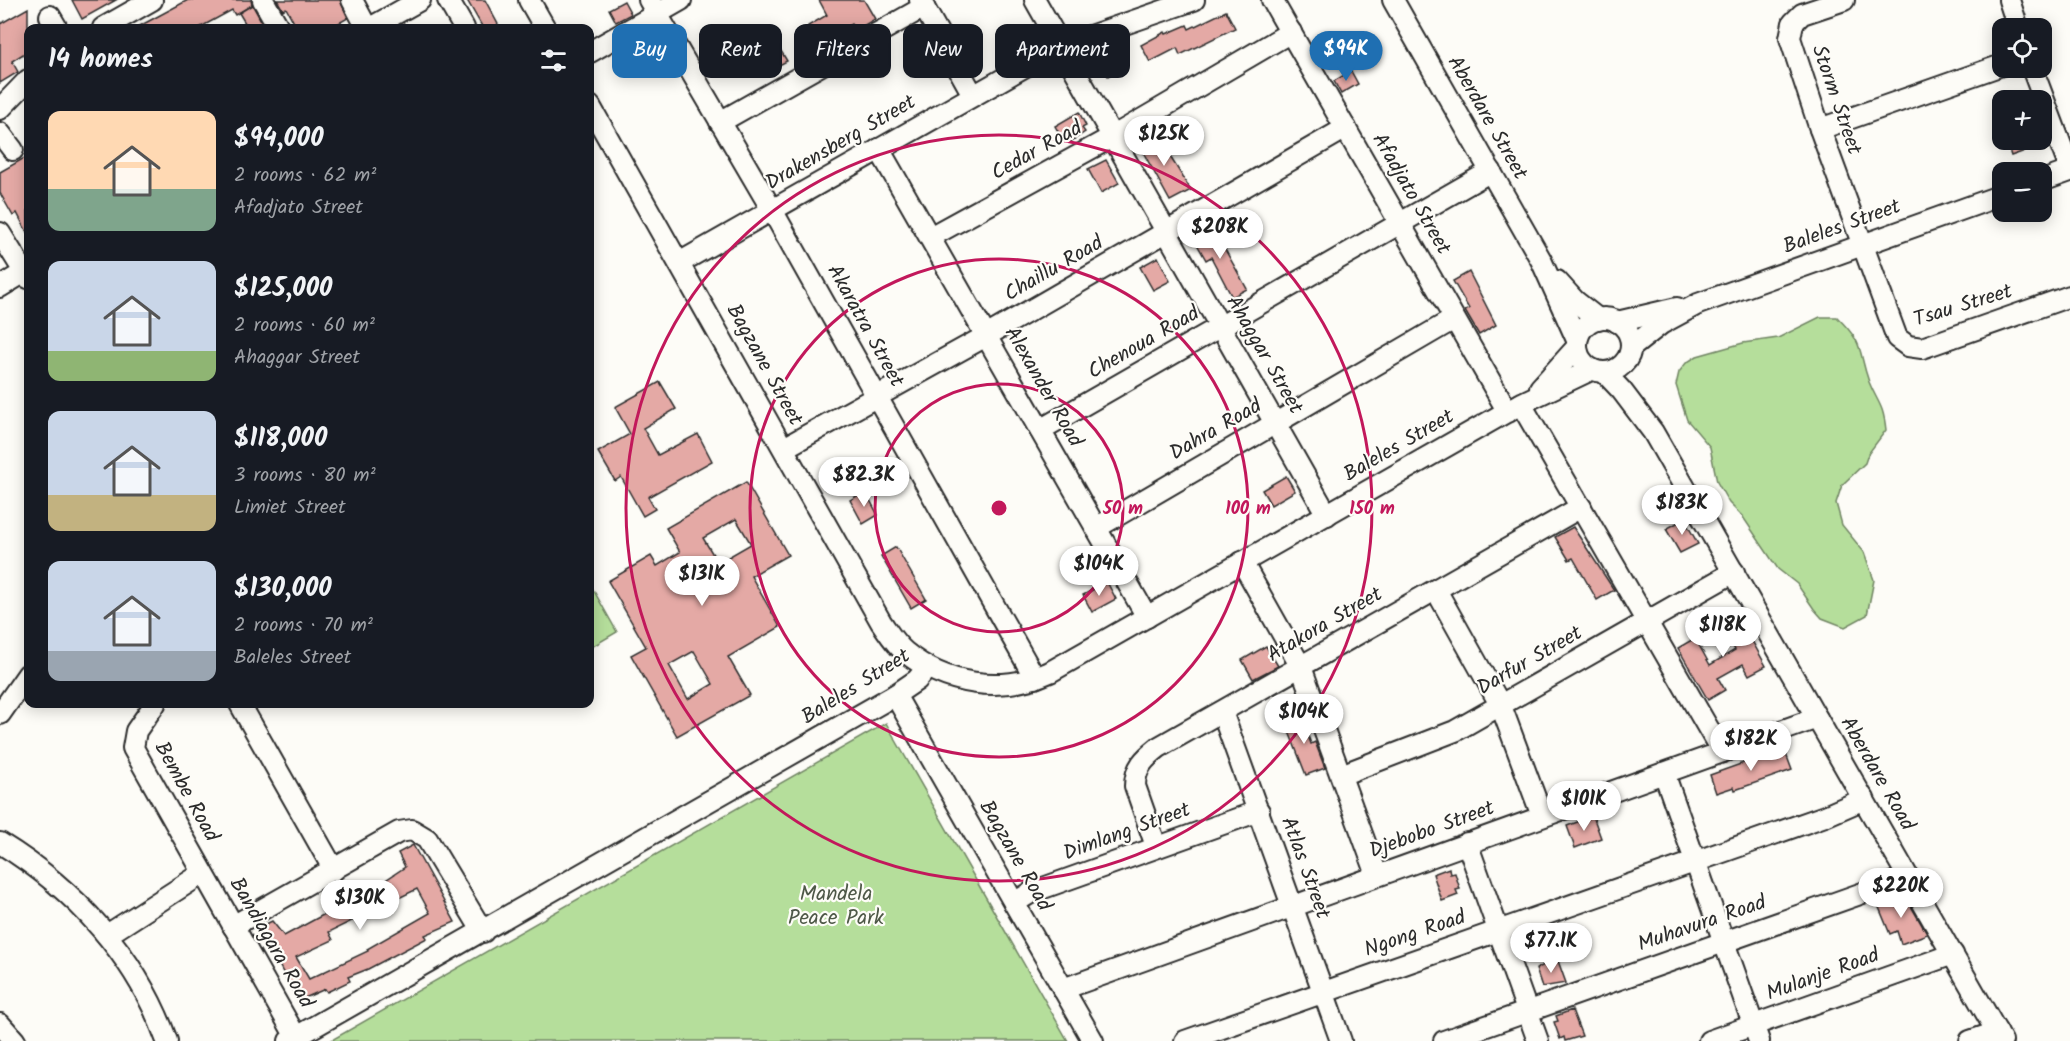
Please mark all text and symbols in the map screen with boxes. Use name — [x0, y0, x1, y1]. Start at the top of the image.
map controls — [1992, 18, 2052, 222]
button: locate — [1992, 18, 2052, 78]
chip: Buy — [612, 24, 687, 78]
chip: Rent — [699, 24, 782, 78]
chip: Filters — [794, 24, 891, 78]
chip: New — [903, 24, 983, 78]
chip: Apartment — [995, 24, 1130, 78]
pin: $94K — [1310, 31, 1382, 82]
text: $94K — [1324, 34, 1368, 66]
text: 14 homes — [48, 39, 153, 81]
street label: Storm Street — [1802, 41, 1870, 160]
icon: filters — [537, 44, 570, 77]
street label: Aberdare Street — [1438, 50, 1536, 187]
street label: Drakensberg Street — [760, 86, 923, 200]
button: + — [1992, 90, 2052, 150]
street label: Cedar Road — [985, 112, 1089, 190]
pin: $125K — [1122, 116, 1206, 167]
text: $94,000 — [234, 118, 324, 160]
text: $125K — [1138, 119, 1190, 151]
street label: Afadjato Street — [1363, 127, 1460, 262]
icon: home — [96, 135, 168, 207]
text: 2 rooms · 62 m² — [234, 160, 376, 192]
button: − — [1992, 162, 2052, 222]
street label: Baleles Street — [1779, 190, 1906, 264]
text: Afadjato Street — [234, 192, 363, 224]
pin: $208K — [1178, 209, 1262, 260]
text: $208K — [1191, 212, 1249, 244]
street label: Chaillu Road — [998, 227, 1110, 311]
street label: Akaratra Street — [818, 259, 913, 394]
text: $125,000 — [234, 268, 332, 310]
street label: Tsau Street — [1909, 275, 2017, 337]
icon: home — [96, 285, 168, 357]
street label: Ahaggar Street — [1217, 289, 1312, 421]
street label: Chenoua Road — [1082, 297, 1207, 388]
street label: Bagzane Street — [717, 298, 811, 433]
text: 2 rooms · 60 m² — [234, 310, 375, 342]
street label: Alexander Road — [995, 320, 1091, 454]
text: Ahaggar Street — [234, 342, 360, 374]
street label: Dahra Road — [1164, 390, 1269, 470]
street label: Baleles Street — [1337, 401, 1461, 491]
text: $118,000 — [234, 418, 327, 460]
icon: home — [96, 435, 168, 507]
pin: $82.3K — [815, 457, 913, 508]
text: 3 rooms · 80 m² — [234, 460, 376, 492]
text: $82.3K — [832, 460, 896, 492]
pin: $183K — [1640, 485, 1724, 536]
text: $183K — [1656, 488, 1708, 520]
text: Limiet Street — [234, 492, 346, 524]
text: 50 m — [1102, 495, 1143, 524]
text: 100 m — [1225, 495, 1271, 524]
text: 150 m — [1349, 495, 1395, 524]
centre of rings — [989, 498, 1009, 518]
pin: $104K — [1057, 546, 1141, 597]
text: $104K — [1073, 549, 1125, 581]
pin: $131K — [660, 556, 744, 607]
text: $131K — [679, 559, 725, 591]
text: $130,000 — [234, 568, 332, 610]
street label: Atakora Street — [1261, 578, 1390, 671]
icon: home — [96, 585, 168, 657]
pin: $118K — [1681, 607, 1765, 658]
text: 2 rooms · 70 m² — [234, 610, 373, 642]
text: $118K — [1699, 610, 1747, 642]
street label: Darfur Street — [1471, 617, 1590, 705]
street label: Baleles Street — [795, 640, 918, 734]
text: Baleles Street — [234, 642, 351, 674]
pin: $104K — [1262, 694, 1346, 745]
text: $104K — [1278, 697, 1330, 729]
street label: Aberdare Road — [1831, 711, 1923, 838]
pin: $182K — [1709, 721, 1793, 772]
text: $182K — [1724, 724, 1778, 756]
street label: Bembe Road — [145, 736, 227, 849]
pin: $101K — [1542, 781, 1626, 832]
text: $101K — [1561, 784, 1607, 816]
street label: Djebobo Street — [1365, 792, 1500, 868]
street label: Dimlang Street — [1059, 793, 1196, 870]
street label: Bagzane Road — [970, 794, 1060, 918]
street label: Atlas Street — [1271, 812, 1339, 925]
pin: $220K — [1859, 868, 1943, 919]
street label: Bandiagara Road — [220, 871, 322, 1015]
text: $220K — [1872, 871, 1930, 903]
park label: Mandela Peace Park — [788, 878, 884, 935]
pin: $130K — [318, 880, 402, 931]
text: $130K — [334, 883, 386, 915]
street label: Muhavura Road — [1633, 886, 1771, 961]
street label: Ngong Road — [1360, 901, 1471, 967]
pin: $77.1K — [1502, 923, 1600, 974]
text: $77.1K — [1524, 926, 1578, 958]
street label: Mulanje Road — [1762, 939, 1885, 1011]

